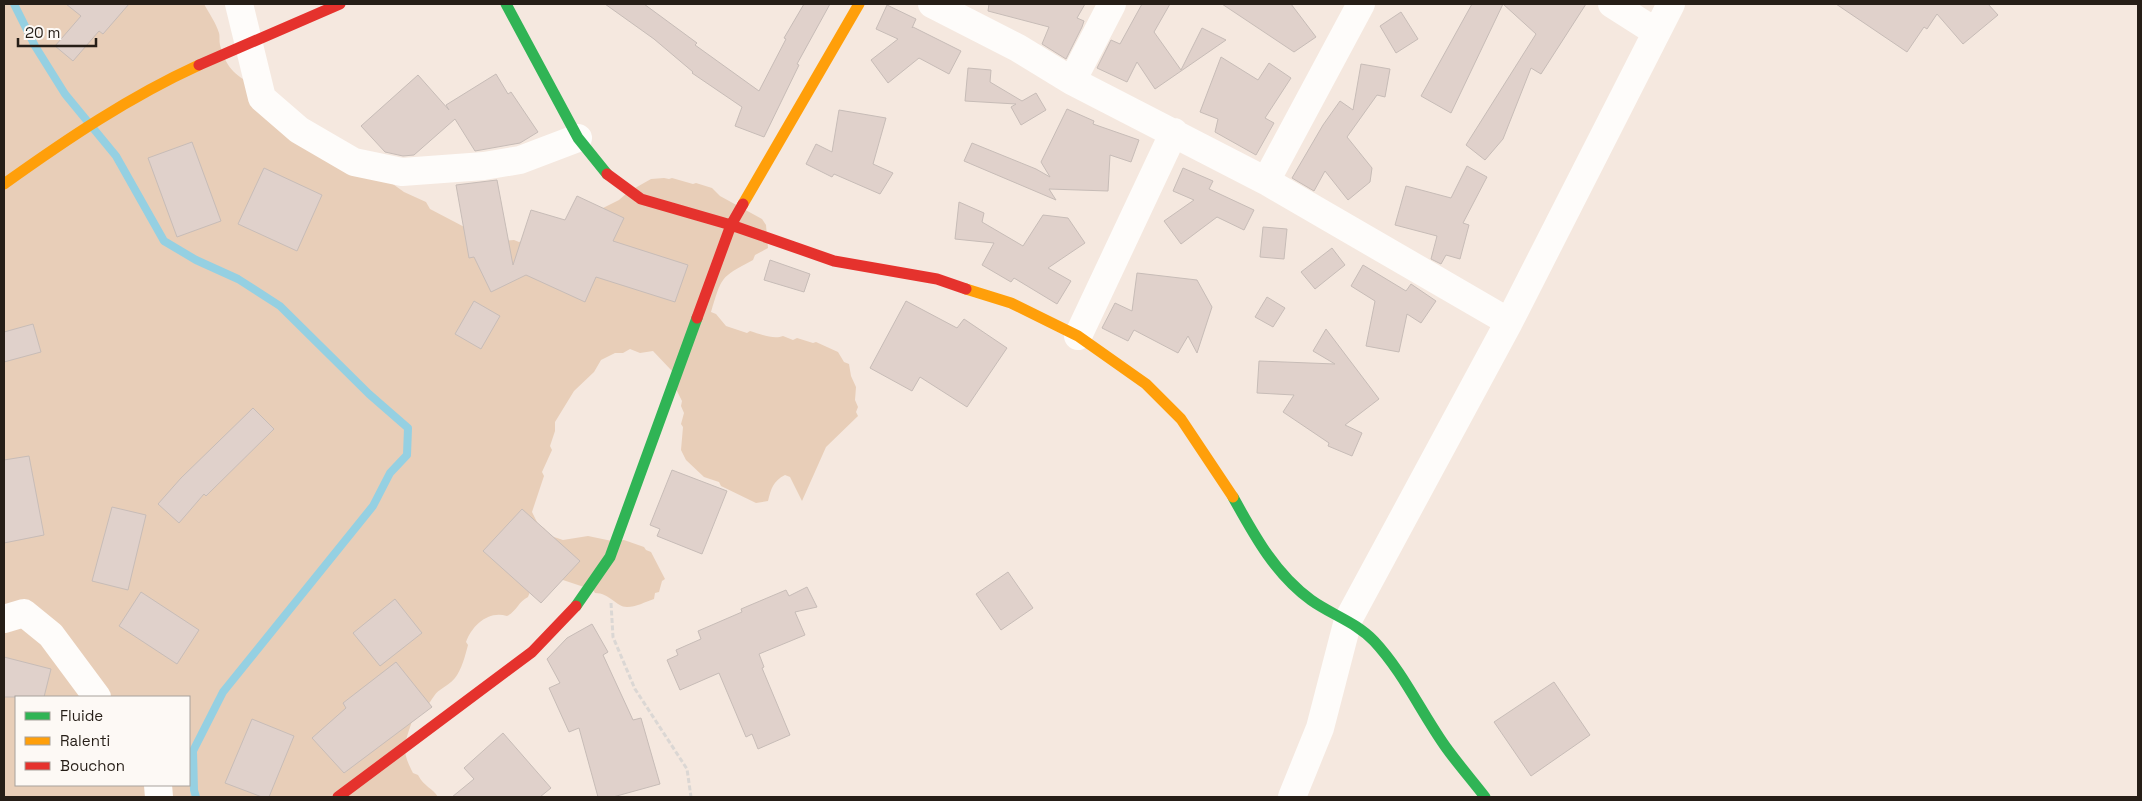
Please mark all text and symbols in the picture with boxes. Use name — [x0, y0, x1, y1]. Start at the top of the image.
scale bar — [18, 15, 95, 47]
text: 20 m — [25, 23, 60, 42]
legend — [15, 696, 190, 786]
text: Fluide — [60, 706, 103, 725]
text: Ralenti — [60, 731, 110, 750]
text: Bouchon — [60, 756, 125, 775]

